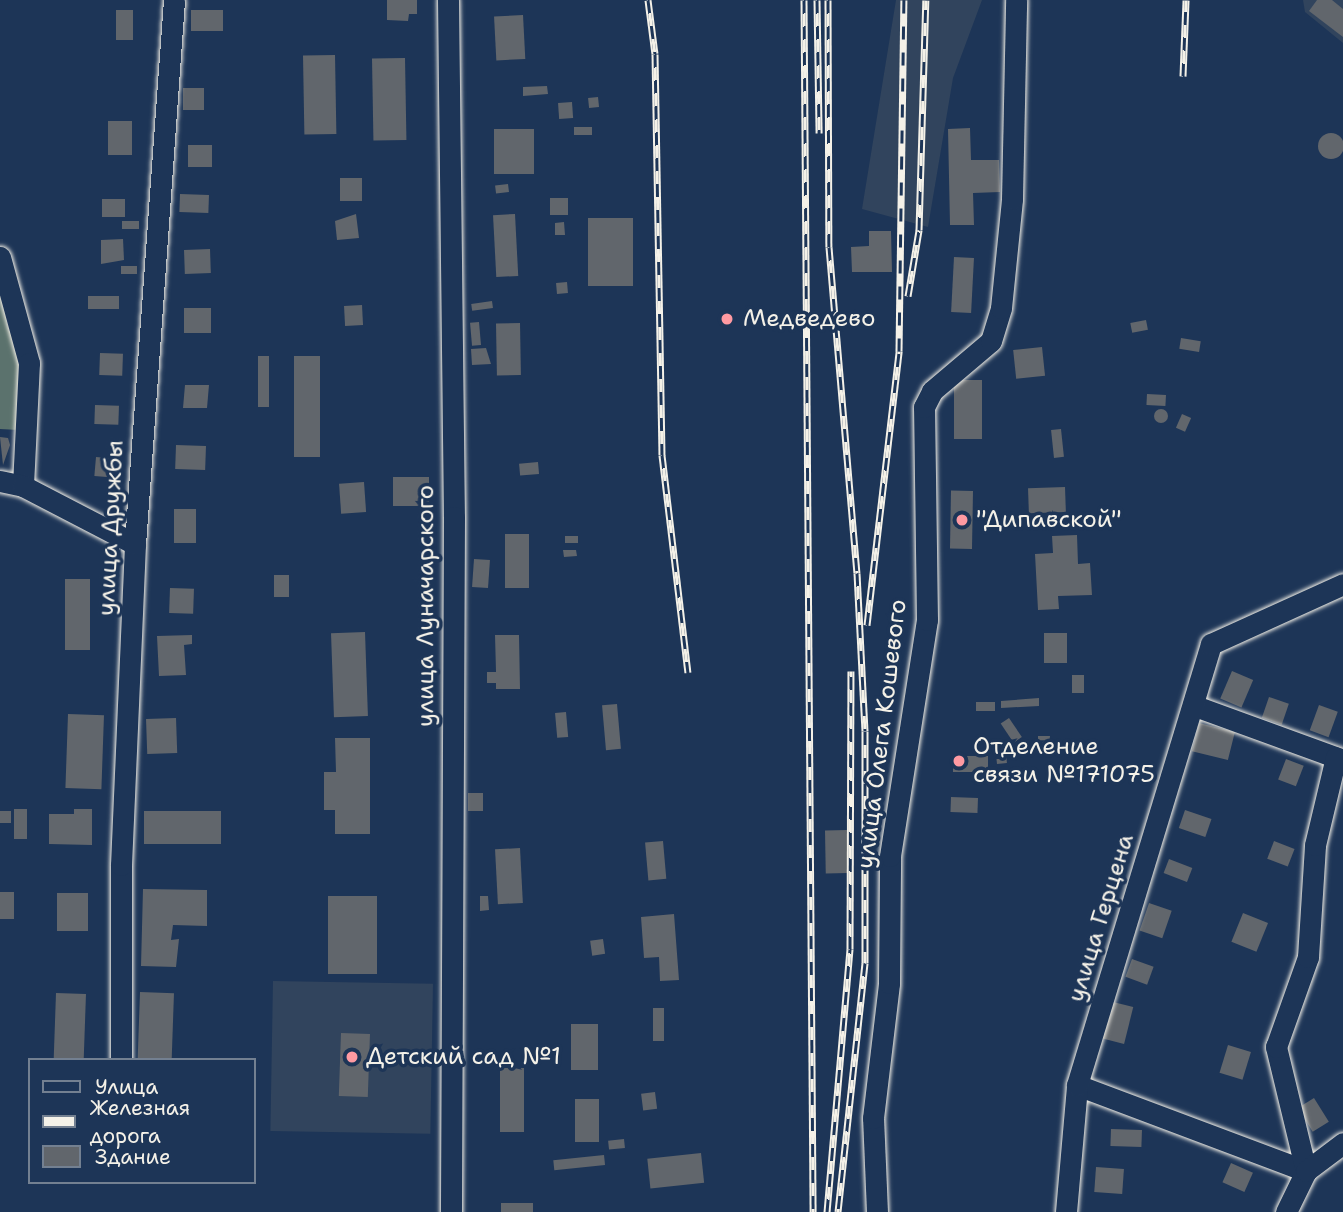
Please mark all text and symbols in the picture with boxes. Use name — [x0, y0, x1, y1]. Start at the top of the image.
place label: Медведево — [743, 305, 875, 333]
marker: Медведево — [717, 309, 737, 329]
street label: улица Дружбы — [92, 439, 130, 617]
street label: улица Луначарского — [412, 485, 440, 727]
place label: "Дипавской" — [976, 506, 1122, 534]
marker: "Дипавской" — [954, 512, 970, 528]
street label: улица Олега Кошевого — [851, 598, 913, 870]
place label: Отделение связи №171075 — [973, 733, 1155, 789]
marker: Отделение связи №171075 — [951, 753, 967, 769]
street label: улица Герцена — [1062, 831, 1140, 1005]
place label: Детский сад №1 — [366, 1043, 561, 1071]
marker: Детский сад №1 — [344, 1049, 360, 1065]
legend — [28, 1058, 256, 1184]
text: Улица — [95, 1073, 158, 1101]
text: Железная дорога — [90, 1094, 190, 1150]
text: Здание — [95, 1143, 171, 1171]

